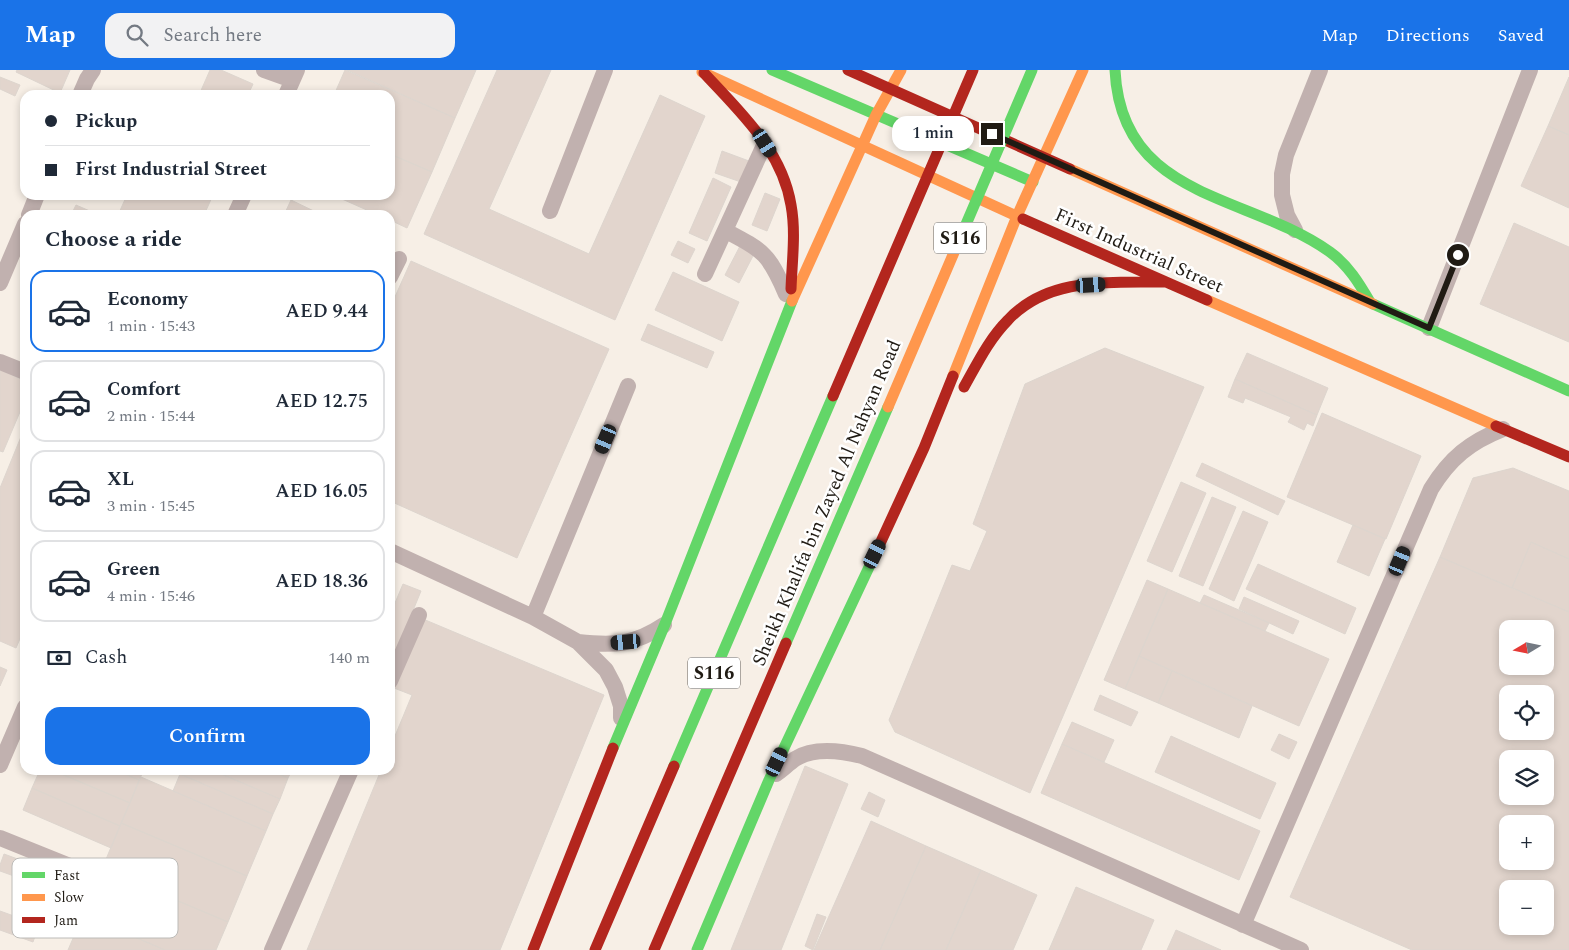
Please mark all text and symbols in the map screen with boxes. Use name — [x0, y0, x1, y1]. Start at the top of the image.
search box — [105, 13, 455, 58]
text: Map — [25, 17, 75, 53]
icon: search — [123, 21, 151, 49]
text: Search here — [163, 21, 262, 50]
text: Map — [1322, 22, 1358, 49]
text: Directions — [1386, 22, 1470, 49]
text: Saved — [1498, 22, 1544, 49]
text: Pickup — [75, 107, 137, 136]
callout: 1 min — [892, 116, 974, 152]
text: 1 min — [912, 121, 954, 145]
route end — [981, 123, 1003, 145]
car — [750, 126, 779, 160]
text: First Industrial Street — [75, 155, 267, 184]
street label: First Industrial Street — [1050, 201, 1228, 301]
road number: S116 — [934, 222, 986, 254]
text: Choose a ride — [45, 223, 182, 256]
route start — [1447, 244, 1469, 266]
car — [1075, 277, 1106, 293]
text: Economy — [107, 285, 188, 314]
icon: car — [47, 289, 92, 334]
text: AED 9.44 — [285, 297, 368, 326]
text: 1 min · 15:43 — [107, 314, 195, 338]
street label: Sheikh Khalifa bin Zayed Al Nahyan Road — [745, 335, 909, 671]
text: Comfort — [107, 375, 181, 404]
icon: car — [47, 379, 92, 424]
text: AED 12.75 — [275, 387, 368, 416]
text: 2 min · 15:44 — [107, 404, 195, 428]
car — [593, 422, 618, 456]
text: XL — [107, 465, 134, 494]
icon: car — [47, 469, 92, 514]
text: AED 16.05 — [275, 477, 368, 506]
text: 3 min · 15:45 — [107, 494, 195, 518]
car — [861, 537, 888, 571]
car — [1387, 544, 1412, 578]
text: Green — [107, 555, 160, 584]
icon: car — [47, 559, 92, 604]
text: AED 18.36 — [275, 567, 368, 596]
text: 4 min · 15:46 — [107, 584, 195, 608]
north arrow — [1499, 620, 1554, 675]
map controls — [1499, 620, 1554, 935]
car — [610, 633, 641, 651]
text: Cash — [85, 643, 127, 672]
icon: cash — [45, 644, 73, 672]
text: 140 m — [328, 646, 370, 670]
road number: S116 — [688, 658, 740, 688]
button: locate — [1499, 685, 1554, 740]
button: Confirm — [45, 707, 370, 765]
car — [763, 745, 790, 779]
button: layers — [1499, 750, 1554, 805]
button: + — [1499, 815, 1554, 870]
legend — [12, 858, 178, 938]
text: Fast — [54, 865, 80, 886]
button: − — [1499, 880, 1554, 935]
text: Slow — [54, 887, 84, 908]
text: Jam — [54, 910, 78, 931]

